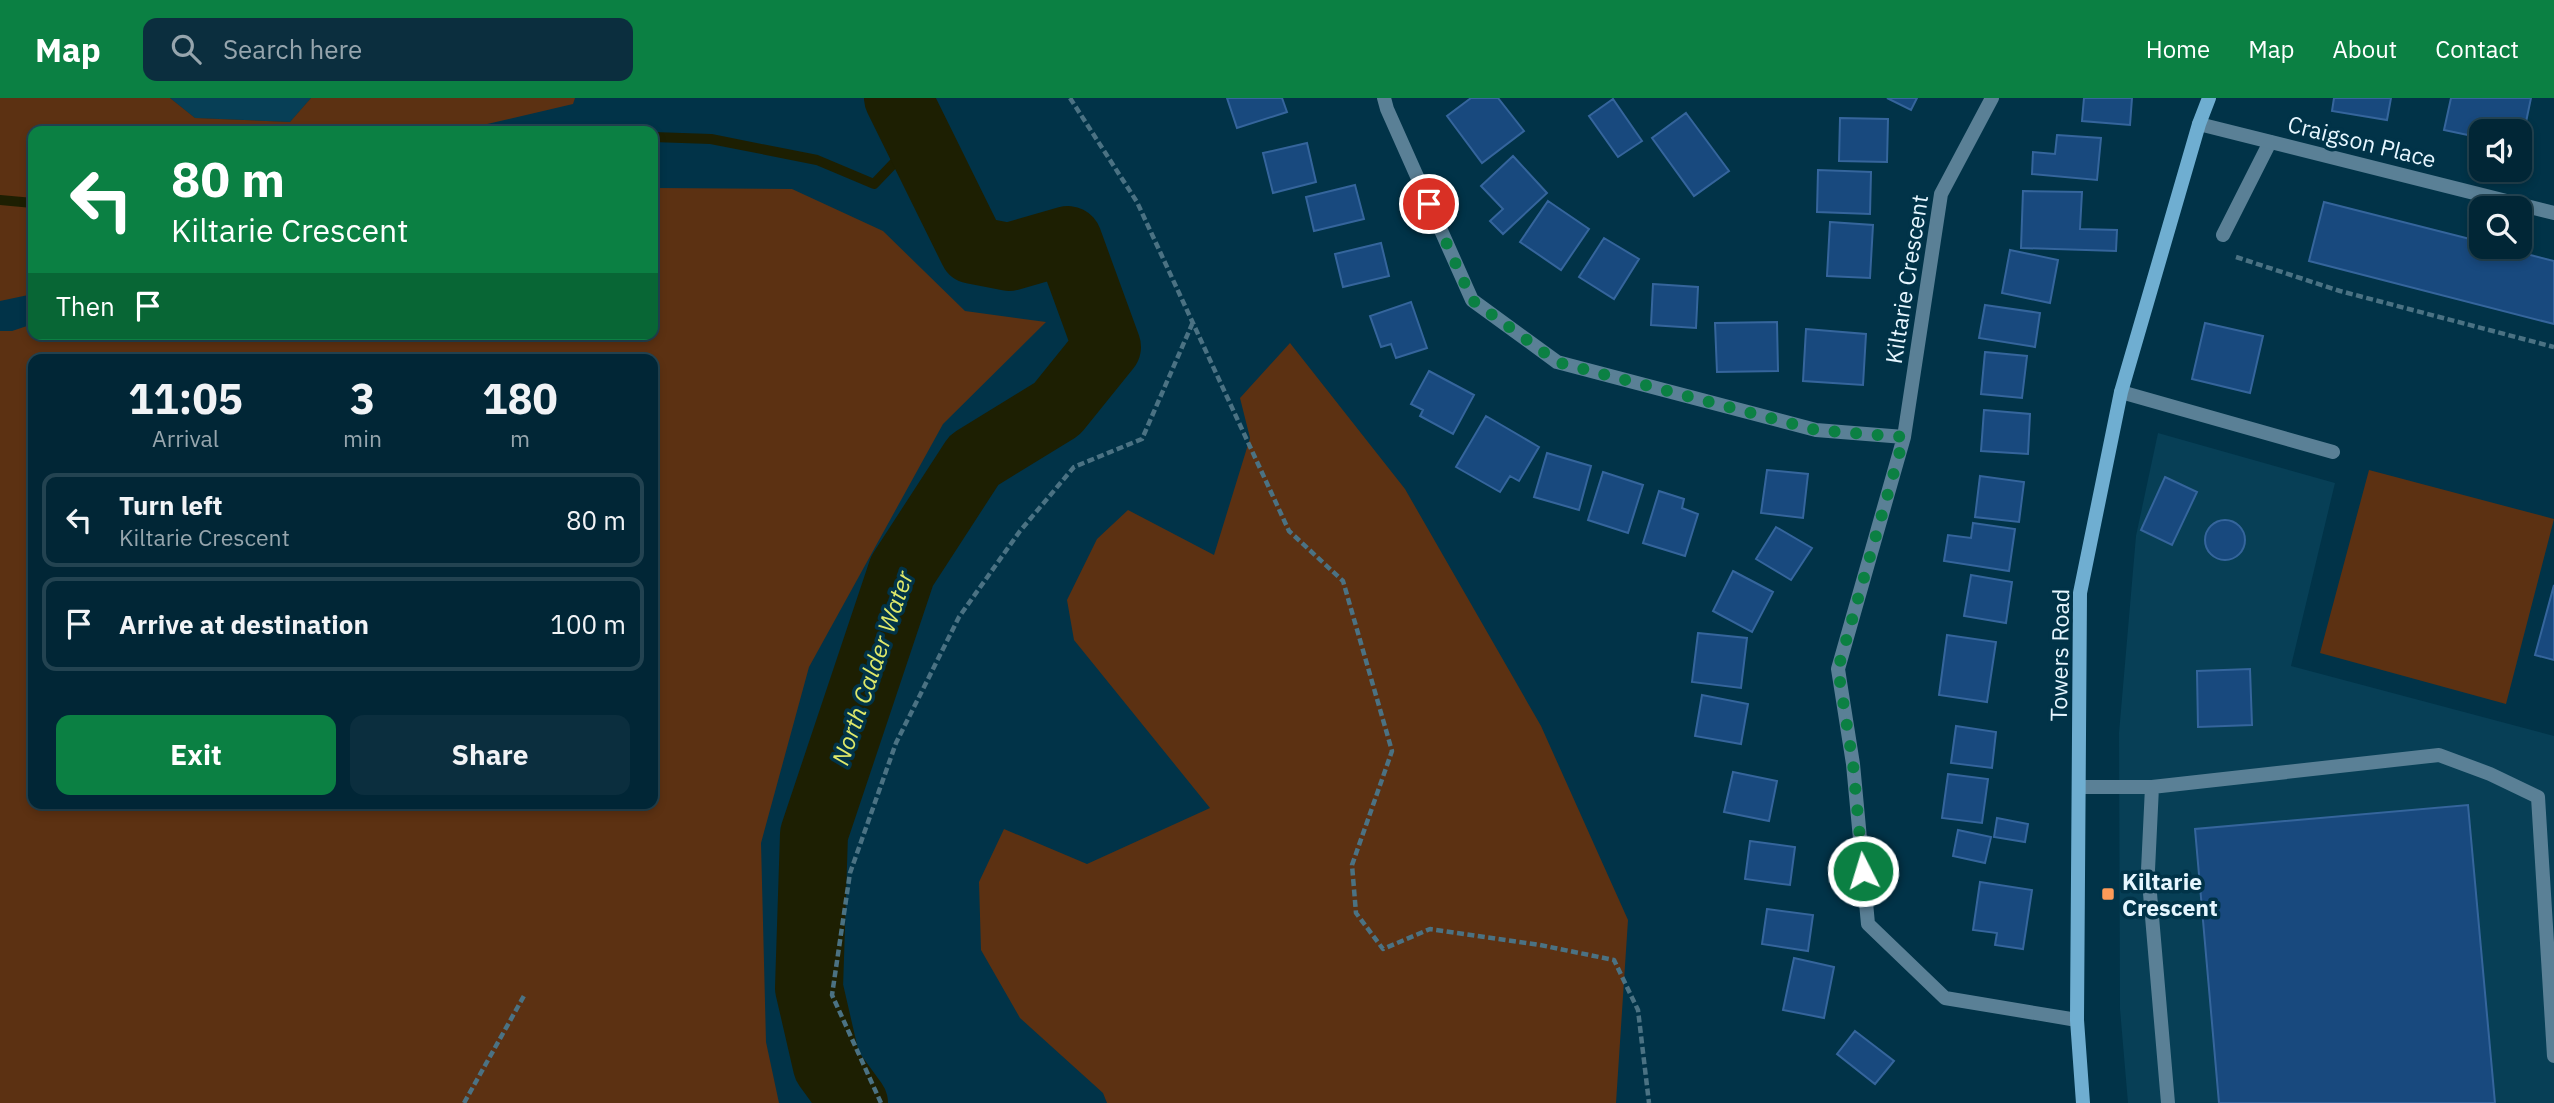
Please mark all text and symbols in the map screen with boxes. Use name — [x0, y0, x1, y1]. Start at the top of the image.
search box — [143, 18, 633, 81]
text: Map — [35, 28, 101, 71]
icon: search — [167, 30, 205, 68]
text: Search here — [223, 32, 362, 66]
text: Home — [2146, 33, 2210, 65]
text: Map — [2248, 33, 2294, 65]
text: About — [2332, 33, 2397, 65]
text: Contact — [2435, 33, 2519, 65]
street label: Craigson Place — [2285, 108, 2439, 174]
map controls — [2469, 119, 2532, 259]
button: sound — [2469, 119, 2532, 182]
text: 80 m — [171, 147, 285, 210]
icon: left — [56, 154, 147, 245]
pin — [1399, 174, 1459, 234]
icon: arrive — [1410, 185, 1448, 223]
street label: Kiltarie Crescent — [1878, 192, 1934, 366]
button: search — [2469, 196, 2532, 259]
text: Kiltarie Crescent — [171, 209, 409, 251]
icon: arrive — [129, 287, 167, 325]
text: Then — [56, 289, 115, 323]
text: 11:05 — [128, 371, 243, 426]
text: 3 — [350, 371, 375, 426]
text: 180 — [482, 371, 558, 426]
text: Arrival — [152, 423, 219, 453]
text: min — [343, 423, 382, 453]
text: m — [510, 423, 530, 453]
text: Turn left — [119, 488, 222, 522]
icon: left — [60, 501, 98, 539]
text: 80 m — [566, 503, 626, 537]
text: Kiltarie Crescent — [119, 522, 290, 552]
water label: North Calder Water — [824, 565, 921, 769]
street label: Towers Road — [2043, 588, 2075, 722]
icon: arrive — [60, 605, 98, 643]
text: Arrive at destination — [119, 607, 369, 641]
text: 100 m — [550, 607, 626, 641]
button: Exit — [56, 715, 336, 795]
button: Share — [350, 715, 630, 795]
position arrow — [1826, 834, 1900, 908]
place label: Kiltarie Crescent — [2122, 866, 2218, 922]
marker: Kiltarie Crescent — [2100, 886, 2116, 902]

